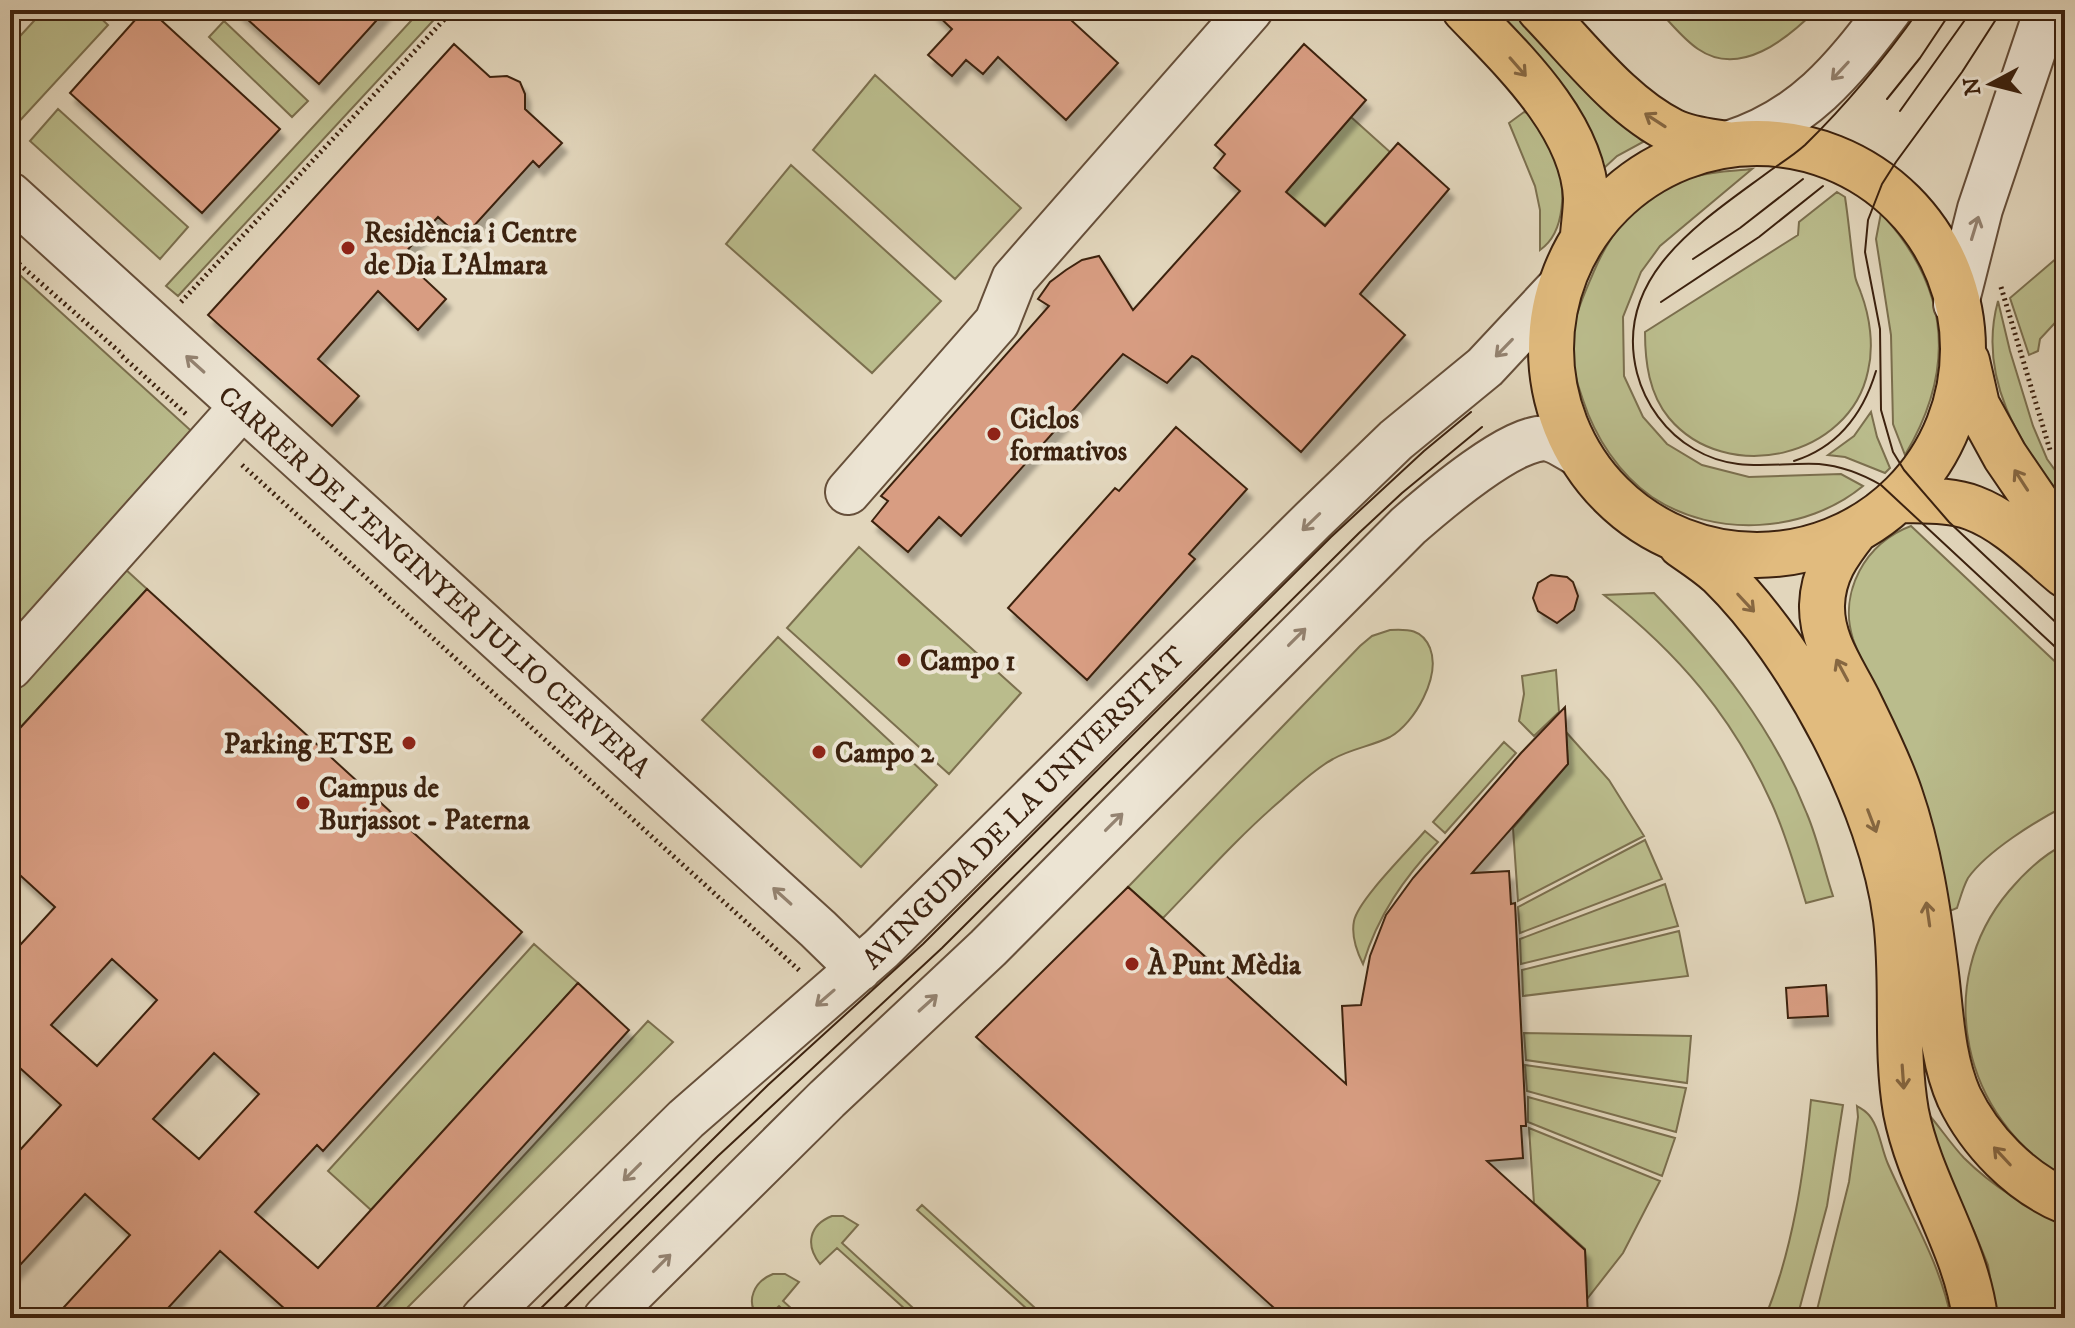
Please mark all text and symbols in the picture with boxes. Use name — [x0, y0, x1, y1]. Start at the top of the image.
north arrow — [1951, 44, 2031, 124]
one-way arrow — [1508, 57, 1526, 77]
one-way arrow — [1832, 60, 1850, 80]
text: N — [1958, 76, 1987, 97]
one-way arrow — [1644, 112, 1667, 128]
place label: Residència i Centre de Dia L'Almara — [364, 216, 577, 283]
one-way arrow — [1968, 216, 1983, 242]
marker: Residència i Centre de Dia L'Almara — [339, 239, 357, 257]
one-way arrow — [1494, 338, 1513, 358]
one-way arrow — [185, 354, 205, 373]
street label: CARRER DE L'ENGINYER JULIO CERVERA — [211, 378, 658, 787]
place label: Ciclos formativos — [1009, 402, 1128, 469]
marker: Ciclos formativos — [985, 425, 1003, 443]
one-way arrow — [2012, 469, 2028, 492]
one-way arrow — [1302, 512, 1321, 531]
one-way arrow — [1737, 593, 1756, 613]
one-way arrow — [1287, 628, 1307, 647]
street label: AVINGUDA DE LA UNIVERSITAT — [855, 639, 1193, 977]
place label: Campo 1 — [920, 644, 1016, 679]
marker: Campo 1 — [895, 651, 913, 669]
one-way arrow — [1833, 659, 1849, 682]
place label: Parking ETSE — [224, 727, 393, 762]
marker: Parking ETSE — [400, 734, 418, 752]
place label: Campo 2 — [835, 736, 934, 771]
marker: Campo 2 — [810, 743, 828, 761]
place label: Campus de Burjassot - Paterna — [319, 771, 531, 838]
marker: Campus de Burjassot - Paterna — [294, 794, 312, 812]
one-way arrow — [1866, 808, 1880, 833]
one-way arrow — [1104, 813, 1123, 832]
one-way arrow — [772, 887, 792, 905]
one-way arrow — [1920, 901, 1935, 927]
place label: À Punt Mèdia — [1147, 947, 1302, 983]
marker: À Punt Mèdia — [1123, 955, 1141, 973]
one-way arrow — [816, 989, 836, 1007]
one-way arrow — [917, 995, 937, 1013]
one-way arrow — [1896, 1064, 1911, 1090]
one-way arrow — [1994, 1146, 2012, 1166]
one-way arrow — [622, 1162, 642, 1181]
one-way arrow — [652, 1254, 671, 1273]

